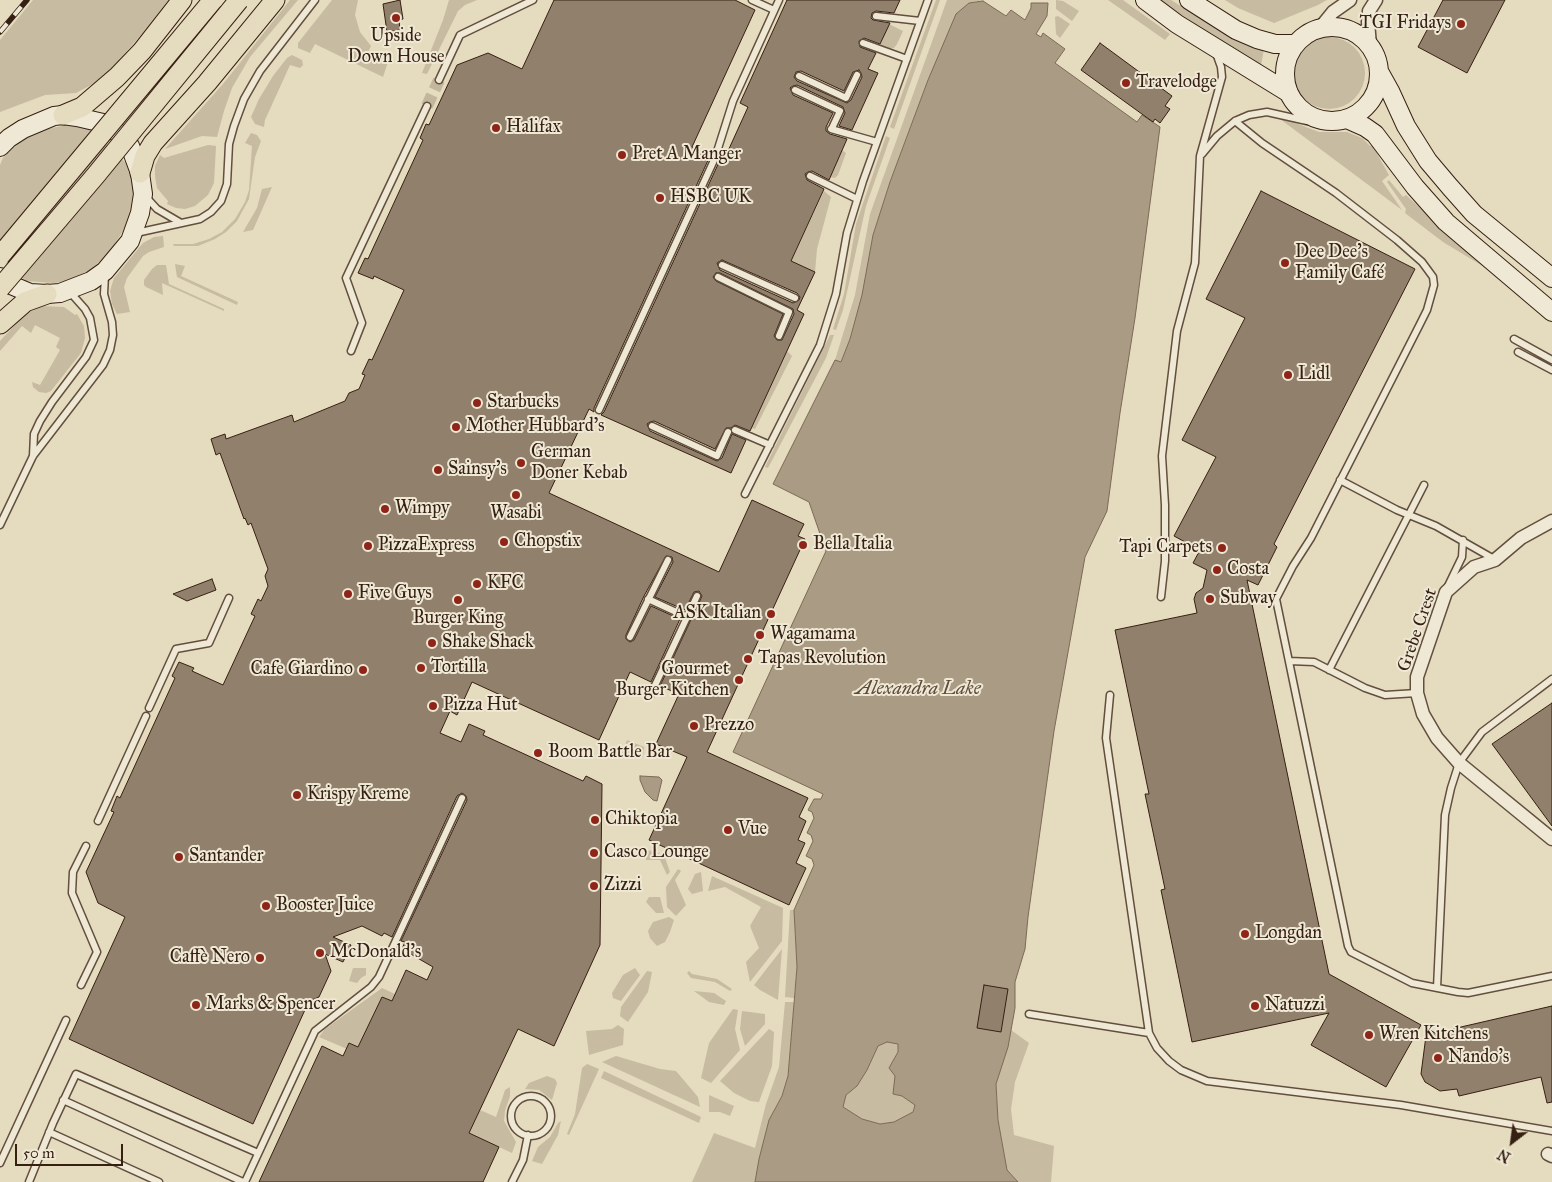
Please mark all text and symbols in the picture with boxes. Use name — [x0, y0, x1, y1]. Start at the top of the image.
marker: Upside Down House — [390, 12, 402, 24]
place label: TGI Fridays — [1360, 13, 1451, 35]
marker: TGI Fridays — [1455, 18, 1467, 30]
place label: Upside Down House — [348, 26, 444, 68]
place label: Travelodge — [1136, 72, 1217, 94]
marker: Travelodge — [1120, 77, 1132, 89]
place label: Halifax — [506, 117, 561, 139]
marker: Halifax — [490, 122, 502, 134]
place label: Pret A Manger — [632, 144, 741, 166]
marker: Pret A Manger — [616, 149, 628, 161]
place label: HSBC UK — [670, 187, 751, 209]
marker: HSBC UK — [654, 192, 666, 204]
place label: Dee Dee's Family Café — [1295, 242, 1384, 284]
marker: Dee Dee's Family Café — [1279, 257, 1291, 269]
place label: Lidl — [1298, 364, 1330, 386]
marker: Lidl — [1282, 369, 1294, 381]
place label: Starbucks — [487, 392, 559, 414]
marker: Starbucks — [471, 397, 483, 409]
place label: Mother Hubbard's — [466, 416, 605, 438]
marker: Mother Hubbard's — [450, 421, 462, 433]
place label: German Doner Kebab — [531, 442, 627, 484]
marker: German Doner Kebab — [515, 457, 527, 469]
place label: Sainsy's — [448, 459, 507, 481]
marker: Sainsy's — [432, 464, 444, 476]
marker: Wasabi — [510, 489, 522, 501]
place label: Wimpy — [395, 498, 449, 520]
marker: Wimpy — [379, 503, 391, 515]
place label: Wasabi — [490, 503, 542, 525]
place label: Chopstix — [514, 531, 580, 553]
place label: Bella Italia — [813, 534, 892, 556]
place label: PizzaExpress — [378, 535, 475, 557]
marker: Chopstix — [498, 536, 510, 548]
place label: Tapi Carpets — [1119, 537, 1212, 559]
marker: Bella Italia — [797, 539, 809, 551]
marker: PizzaExpress — [362, 540, 374, 552]
marker: Tapi Carpets — [1216, 542, 1228, 554]
place label: Costa — [1227, 559, 1269, 581]
marker: Costa — [1211, 564, 1223, 576]
place label: KFC — [487, 573, 524, 595]
marker: KFC — [471, 578, 483, 590]
place label: Five Guys — [358, 583, 432, 605]
street label: Grebe Crest — [1394, 585, 1442, 675]
marker: Five Guys — [342, 588, 354, 600]
place label: Subway — [1220, 588, 1276, 610]
marker: Subway — [1204, 593, 1216, 605]
marker: Burger King — [452, 594, 464, 606]
place label: ASK Italian — [673, 603, 761, 625]
place label: Burger King — [413, 608, 503, 630]
marker: ASK Italian — [765, 608, 777, 620]
place label: Wagamama — [770, 624, 855, 646]
marker: Wagamama — [754, 629, 766, 641]
place label: Shake Shack — [442, 632, 533, 654]
marker: Shake Shack — [426, 637, 438, 649]
place label: Tapas Revolution — [758, 648, 886, 670]
marker: Tapas Revolution — [742, 653, 754, 665]
place label: Tortilla — [431, 657, 486, 679]
place label: Cafe Giardino — [251, 659, 353, 681]
place label: Gourmet Burger Kitchen — [615, 659, 729, 702]
marker: Tortilla — [415, 662, 427, 674]
marker: Cafe Giardino — [357, 664, 369, 676]
marker: Gourmet Burger Kitchen — [733, 674, 745, 686]
water label: Alexandra Lake — [855, 678, 981, 700]
place label: Pizza Hut — [443, 695, 518, 717]
marker: Pizza Hut — [427, 700, 439, 712]
place label: Prezzo — [704, 715, 754, 737]
marker: Prezzo — [688, 720, 700, 732]
place label: Boom Battle Bar — [548, 742, 672, 764]
marker: Boom Battle Bar — [532, 747, 544, 759]
place label: Krispy Kreme — [307, 784, 409, 806]
marker: Krispy Kreme — [291, 789, 303, 801]
place label: Chiktopia — [605, 809, 678, 831]
marker: Chiktopia — [589, 814, 601, 826]
place label: Vue — [738, 819, 767, 841]
marker: Vue — [722, 824, 734, 836]
place label: Casco Lounge — [604, 842, 709, 864]
place label: Santander — [189, 846, 264, 868]
marker: Casco Lounge — [588, 847, 600, 859]
marker: Santander — [173, 851, 185, 863]
place label: Zizzi — [604, 875, 642, 897]
marker: Zizzi — [588, 880, 600, 892]
place label: Booster Juice — [276, 895, 374, 917]
marker: Booster Juice — [260, 900, 272, 912]
place label: Longdan — [1255, 923, 1322, 945]
marker: Longdan — [1239, 928, 1251, 940]
place label: McDonald's — [330, 942, 421, 964]
place label: Caffè Nero — [170, 947, 250, 969]
marker: McDonald's — [314, 947, 326, 959]
marker: Caffè Nero — [254, 952, 266, 964]
place label: Marks & Spencer — [206, 994, 335, 1016]
place label: Natuzzi — [1265, 995, 1325, 1017]
marker: Marks & Spencer — [190, 999, 202, 1011]
marker: Natuzzi — [1249, 1000, 1261, 1012]
place label: Wren Kitchens — [1379, 1024, 1488, 1046]
marker: Wren Kitchens — [1363, 1029, 1375, 1041]
place label: Nando's — [1448, 1047, 1509, 1069]
marker: Nando's — [1432, 1052, 1444, 1064]
north arrow — [1487, 1117, 1537, 1167]
scale bar — [18, 1134, 125, 1166]
text: 50 m — [23, 1144, 55, 1162]
text: N — [1495, 1145, 1514, 1166]

